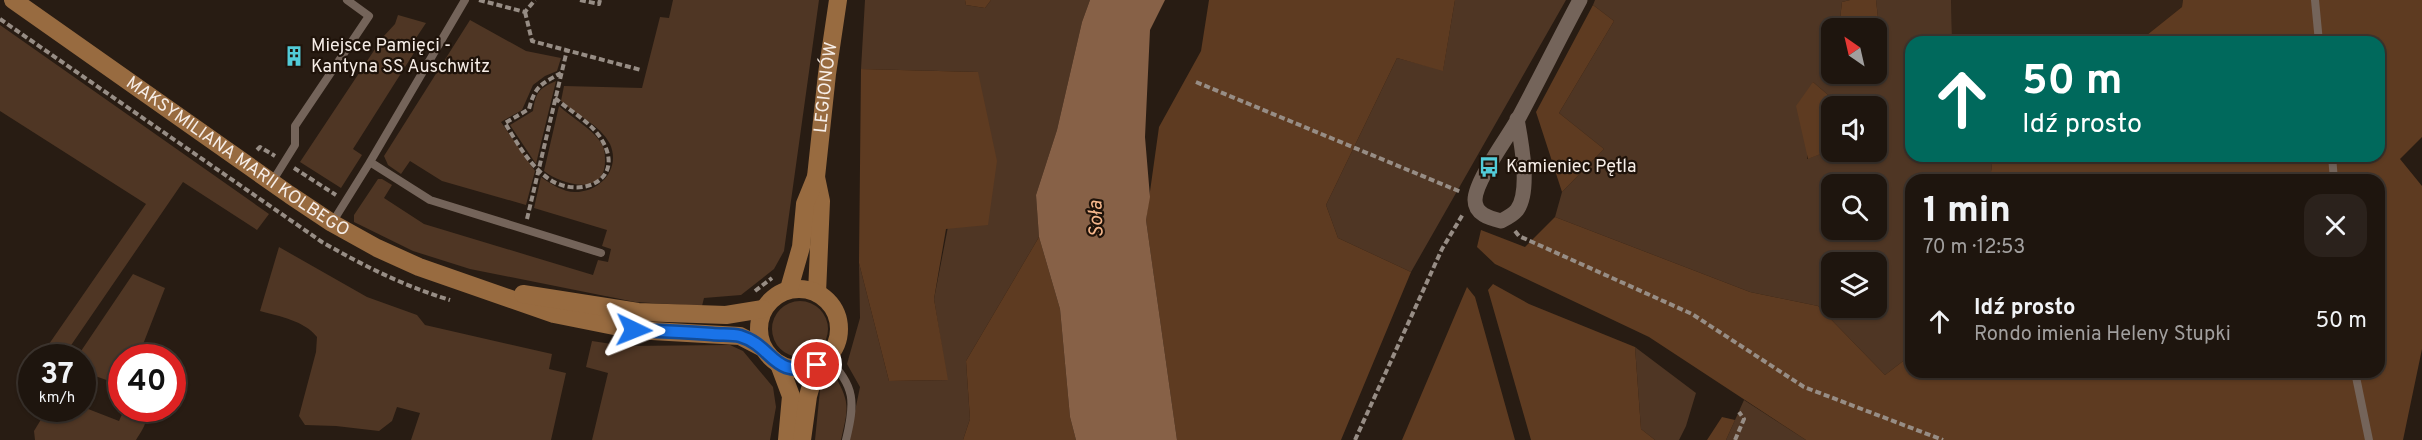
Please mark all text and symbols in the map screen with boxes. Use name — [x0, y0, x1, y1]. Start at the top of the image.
north arrow — [1821, 18, 1887, 84]
map controls — [1821, 18, 1887, 318]
place label: Miejsce Pamięci - Kantyna SS Auschwitz — [311, 35, 490, 79]
street label: LEGIONÓW — [809, 41, 843, 134]
building icon: Miejsce Pamięci - Kantyna SS Auschwitz — [282, 44, 306, 68]
text: 50 m — [2022, 56, 2123, 109]
icon: ahead — [1923, 60, 2001, 138]
street label: MAKSYMILIANA MARII KOLBEGO — [121, 71, 354, 242]
button: sound — [1821, 96, 1887, 162]
text: Idź prosto — [2022, 108, 2142, 142]
bus stop icon: Kamieniec Pętla — [1477, 155, 1501, 179]
place label: Kamieniec Pętla — [1506, 156, 1636, 179]
button: search — [1821, 174, 1887, 240]
text: 1 min — [1923, 189, 2011, 235]
button: close — [2304, 194, 2367, 257]
water label: Soła — [1083, 199, 1111, 238]
text: 70 m · 12:53 — [1923, 235, 2025, 261]
button: layers — [1821, 252, 1887, 318]
text: Idź prosto — [1974, 295, 2076, 322]
position arrow — [602, 298, 666, 362]
icon: ahead — [1923, 305, 1956, 338]
text: 50 m — [2315, 308, 2367, 335]
text: Rondo imienia Heleny Stupki — [1974, 322, 2231, 348]
pin — [791, 339, 842, 390]
speed limit sign: 40 — [108, 344, 186, 422]
icon: arrive — [800, 348, 833, 381]
text: 37 — [40, 357, 74, 394]
text: km/h — [39, 389, 75, 408]

